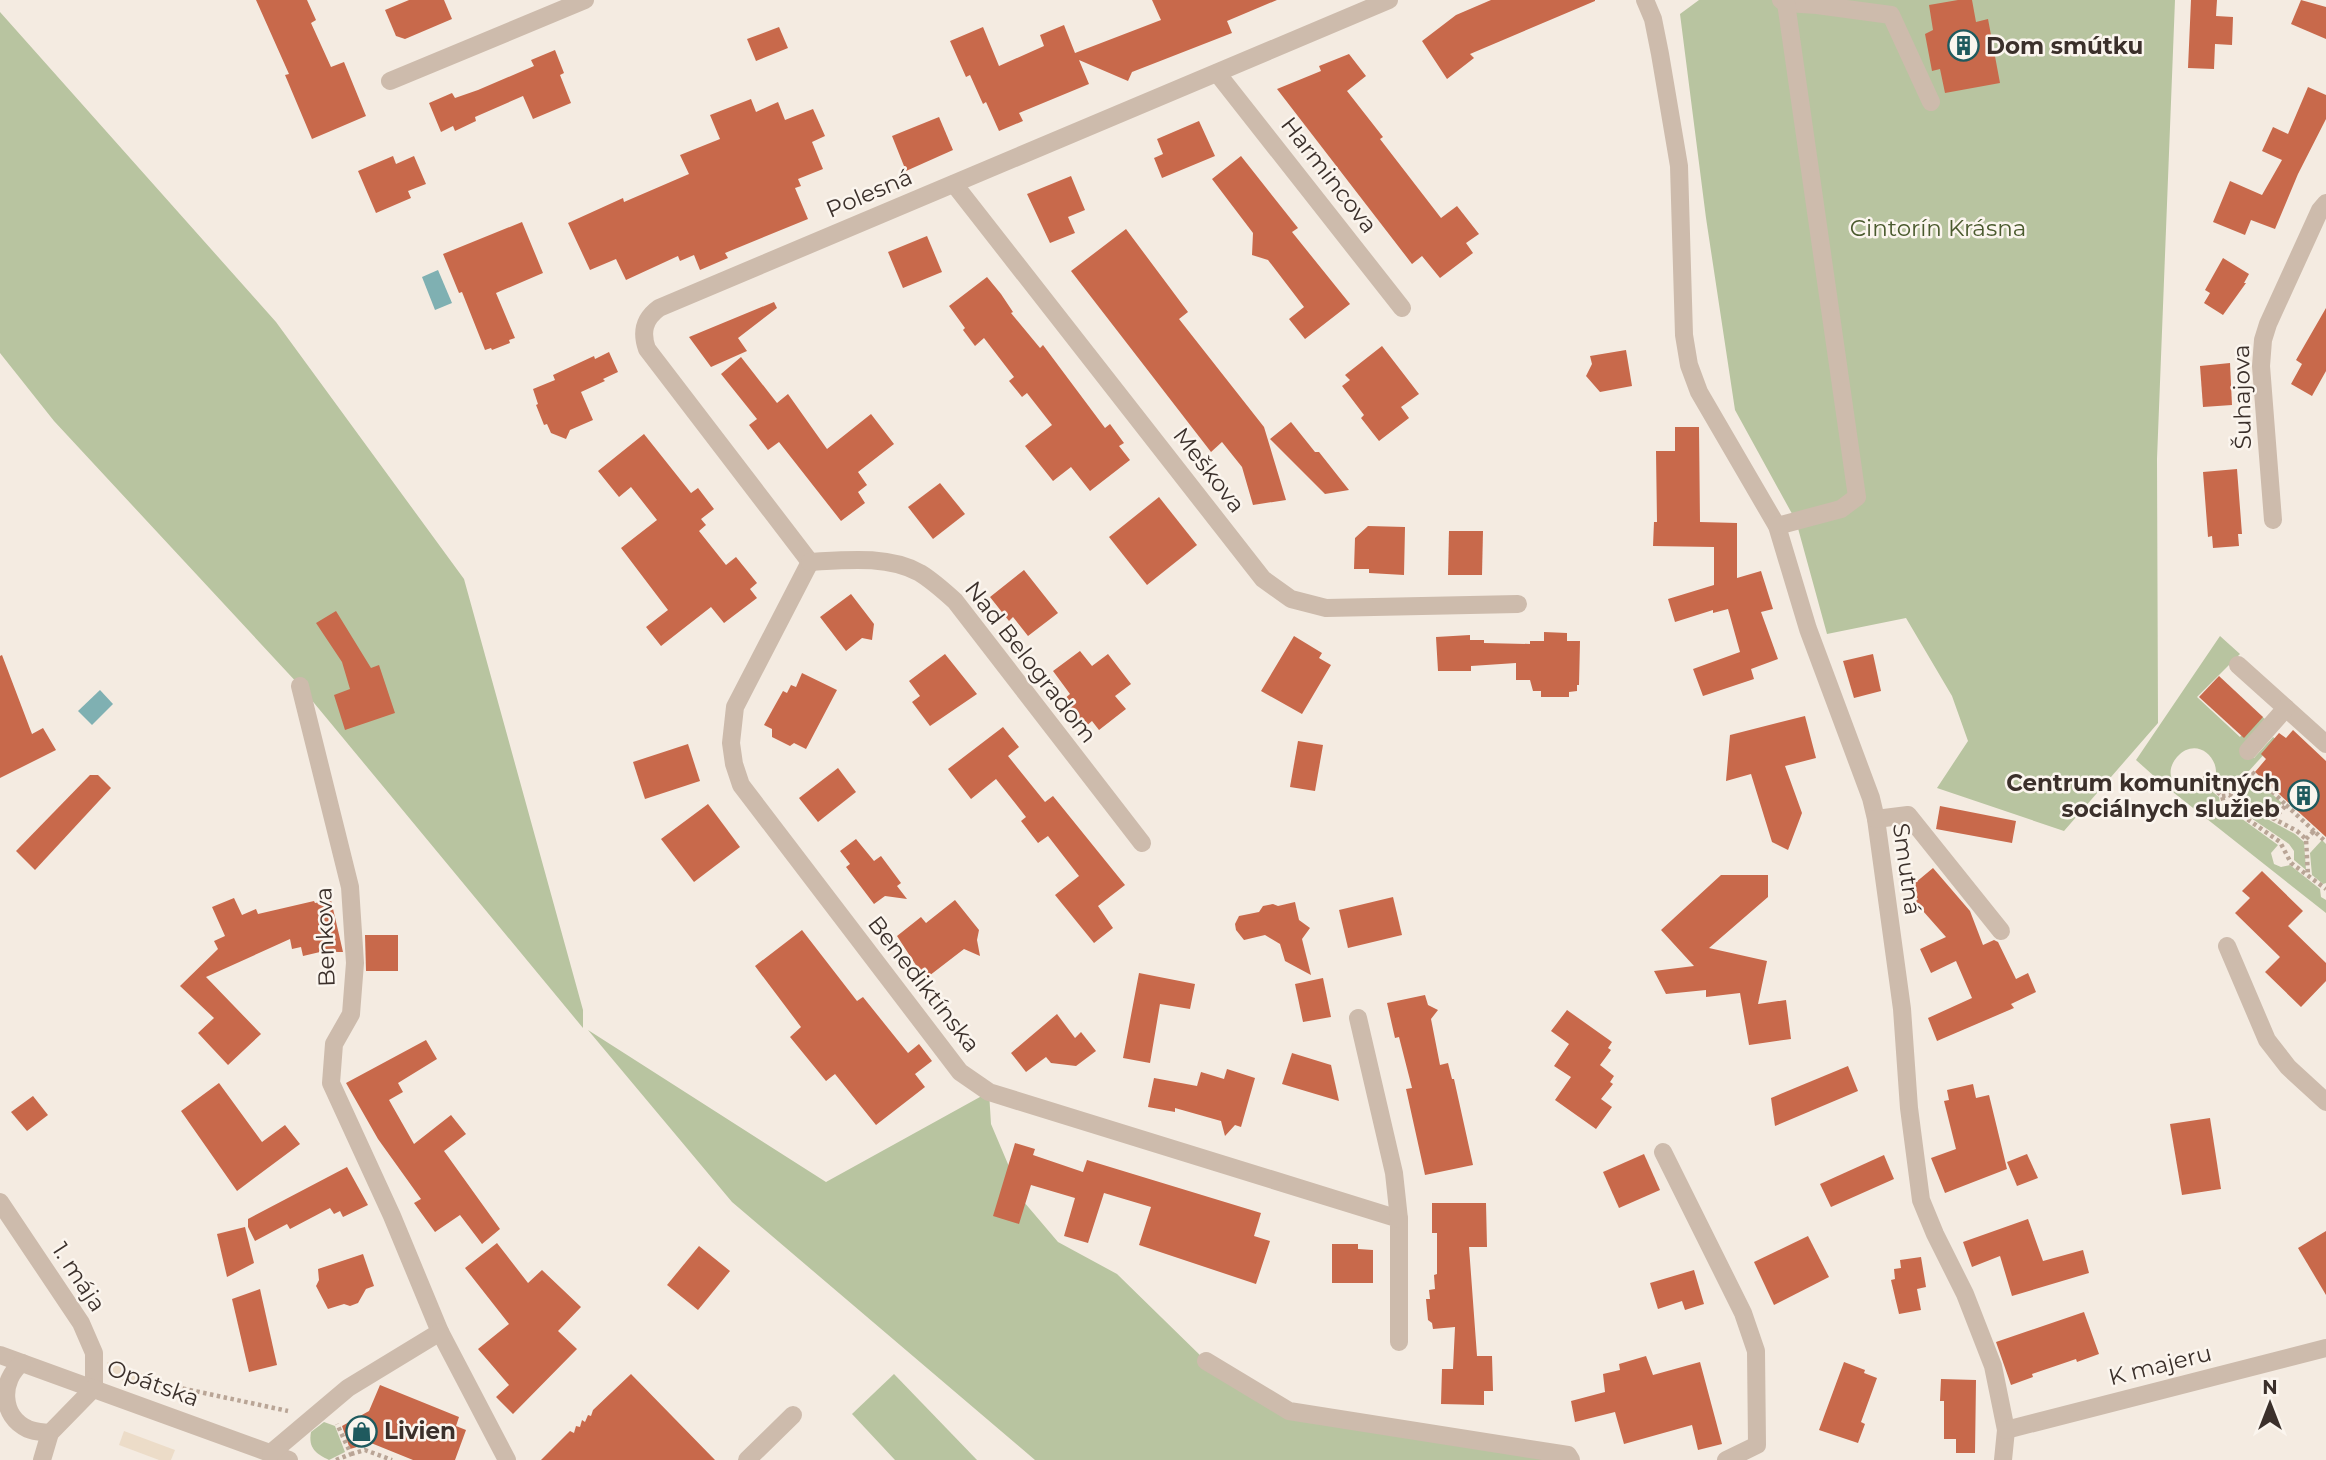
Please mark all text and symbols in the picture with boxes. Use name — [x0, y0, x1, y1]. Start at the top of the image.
building icon: Dom smútku — [1946, 29, 1980, 63]
place label: Dom smútku — [1986, 32, 2143, 60]
street label: Harmincova — [1275, 111, 1383, 239]
street label: Polesná — [822, 162, 916, 224]
park label: Cintorín Krásna — [1850, 214, 2026, 242]
street label: Šuhajova — [2227, 344, 2257, 450]
street label: Meškova — [1167, 422, 1251, 518]
street label: Nad Belogradom — [959, 575, 1103, 749]
place label: Centrum komunitných sociálnych služieb — [2006, 769, 2280, 823]
building icon: Centrum komunitných sociálnych služieb — [2286, 779, 2320, 813]
street label: Smutná — [1887, 821, 1927, 917]
street label: Benkova — [309, 887, 341, 987]
street label: Benediktínska — [862, 910, 986, 1058]
street label: 1. mája — [46, 1237, 112, 1317]
street label: K majeru — [2106, 1339, 2214, 1391]
street label: Opátska — [103, 1353, 203, 1413]
north arrow — [2235, 1369, 2305, 1439]
text: N — [2262, 1376, 2278, 1399]
shop icon: Livien — [344, 1414, 378, 1448]
place label: Livien — [384, 1417, 456, 1445]

